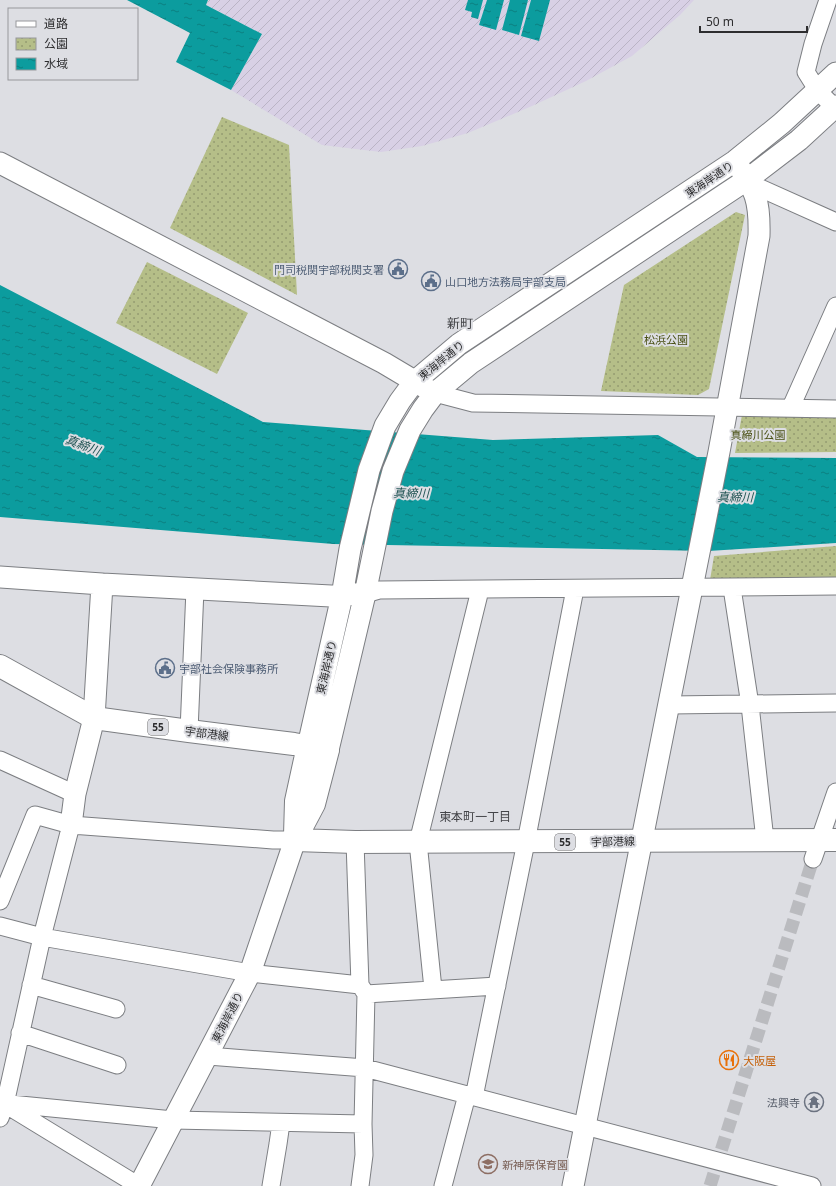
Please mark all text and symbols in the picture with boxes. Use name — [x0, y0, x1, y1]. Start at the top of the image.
legend — [8, 8, 138, 80]
scale bar — [700, 8, 807, 34]
text: 50 m — [706, 13, 734, 30]
text: 道路 — [44, 15, 68, 32]
text: 公園 — [44, 35, 68, 52]
text: 水域 — [44, 55, 68, 72]
street label: 東海岸通り — [682, 157, 736, 201]
public building icon: 門司税関宇部税関支署 — [387, 258, 409, 280]
place label: 門司税関宇部税関支署 — [274, 262, 384, 277]
public building icon: 山口地方法務局宇部支局 — [420, 270, 442, 292]
place label: 山口地方法務局宇部支局 — [445, 274, 566, 289]
district label: 新町 — [447, 314, 473, 332]
park label: 松浜公園 — [644, 332, 688, 347]
street label: 東海岸通り — [415, 337, 467, 383]
park label: 真締川公園 — [731, 427, 786, 442]
water label: 真締川 — [63, 431, 105, 460]
water label: 真締川 — [393, 484, 431, 502]
water label: 真締川 — [717, 488, 755, 506]
street label: 東海岸通り — [313, 639, 339, 695]
public building icon: 宇部社会保険事務所 — [154, 657, 176, 679]
place label: 宇部社会保険事務所 — [179, 661, 279, 676]
road number: 55 — [148, 719, 168, 735]
street label: 宇部港線 — [184, 723, 230, 743]
district label: 東本町一丁目 — [439, 808, 511, 825]
street label: 宇部港線 — [591, 833, 635, 849]
road number: 55 — [555, 834, 575, 850]
street label: 東海岸通り — [208, 989, 246, 1045]
restaurant icon: 大阪屋 — [718, 1049, 740, 1071]
place label: 大阪屋 — [743, 1053, 776, 1068]
temple icon: 法興寺 — [803, 1091, 825, 1113]
place label: 法興寺 — [767, 1095, 800, 1110]
school or university icon: 新神原保育園 — [477, 1153, 499, 1175]
place label: 新神原保育園 — [502, 1157, 568, 1172]

